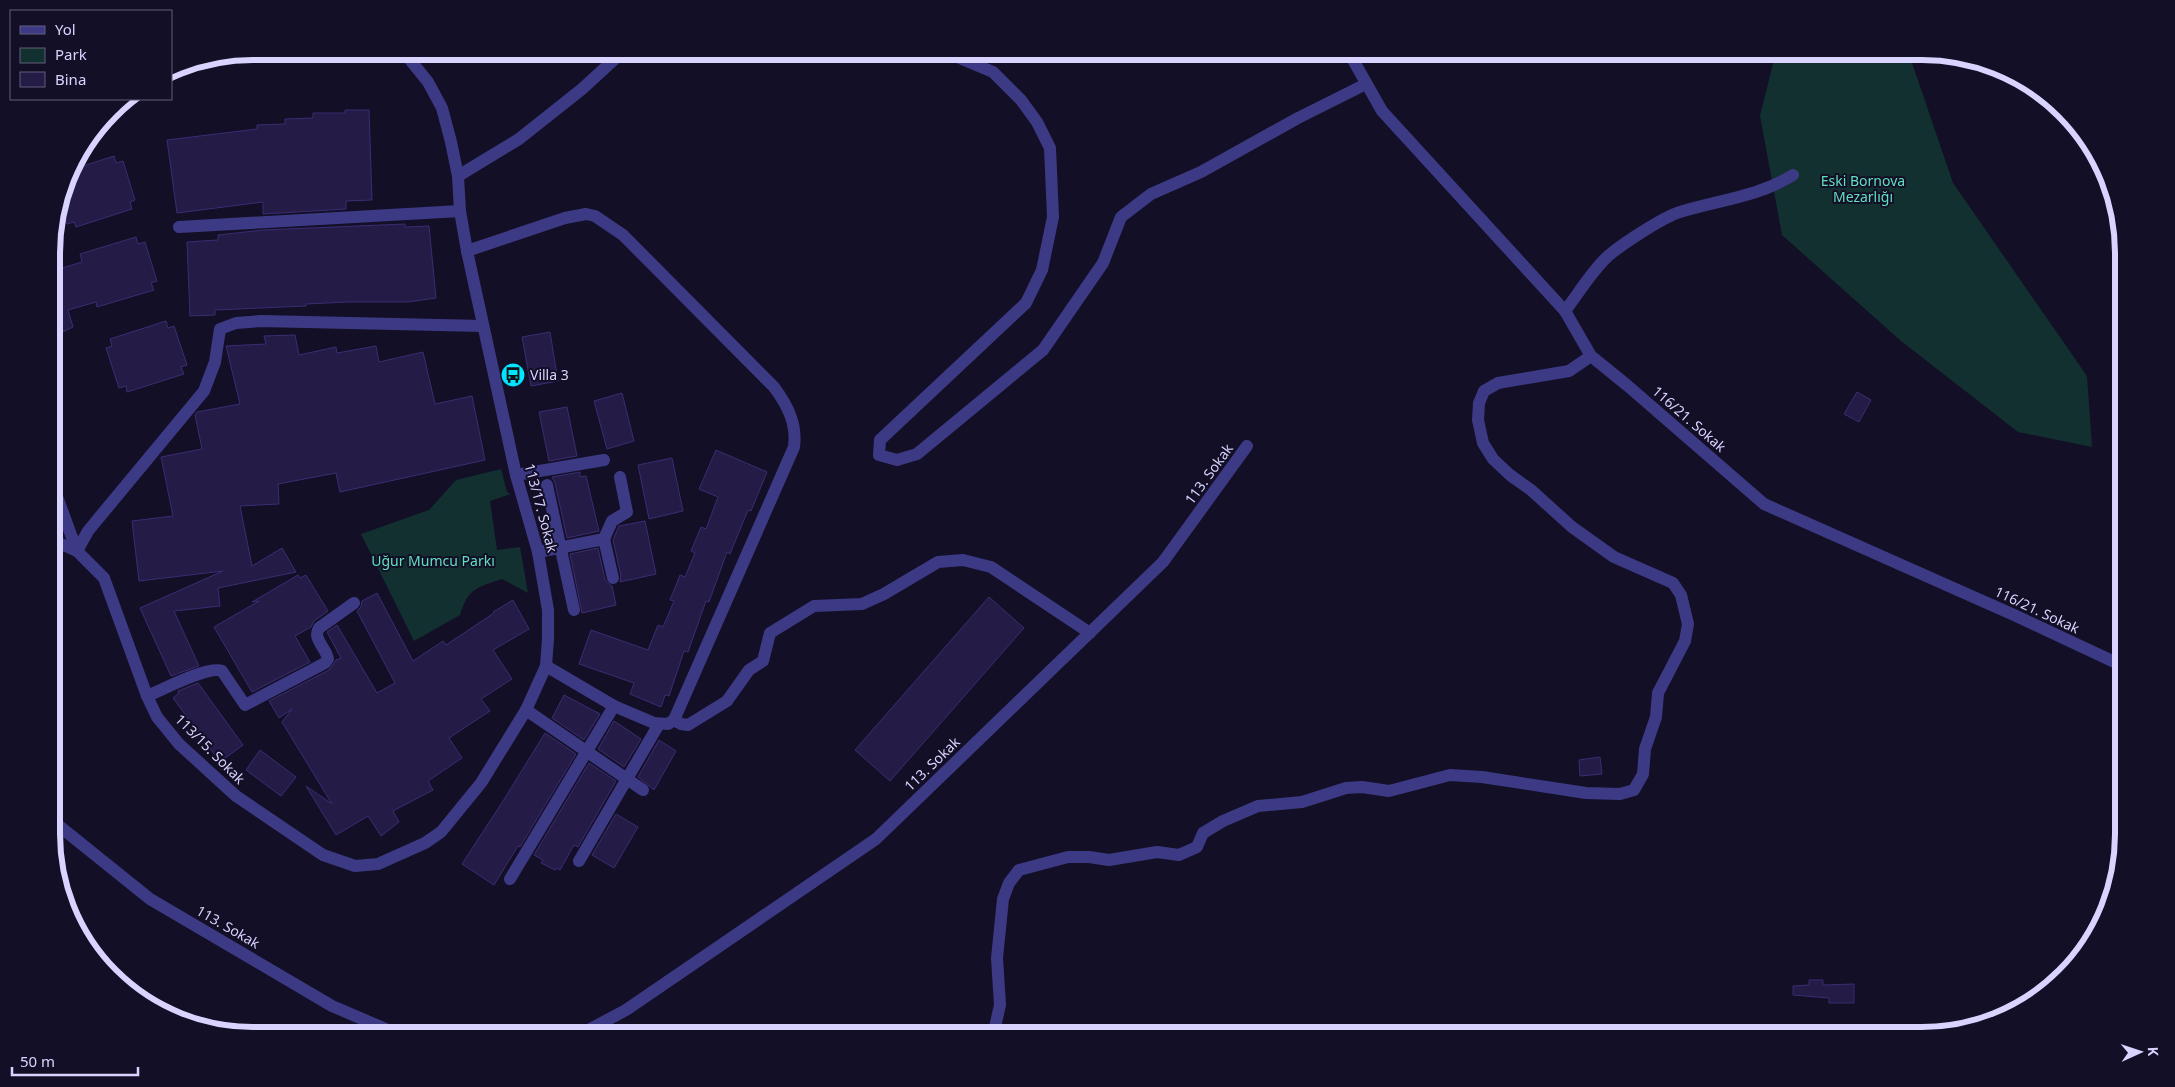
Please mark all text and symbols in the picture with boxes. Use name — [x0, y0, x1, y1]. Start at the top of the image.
legend — [10, 10, 172, 100]
text: Yol — [55, 19, 76, 39]
text: Park — [55, 44, 87, 64]
text: Bina — [55, 69, 86, 89]
park label: Eski Bornova Mezarlığı — [1821, 171, 1905, 206]
bus stop icon: Villa 3 — [500, 362, 526, 388]
place label: Villa 3 — [530, 365, 569, 384]
street label: 116/21. Sokak — [1649, 381, 1731, 456]
street label: 113. Sokak — [1180, 439, 1237, 508]
street label: 113/17. Sokak — [520, 461, 563, 555]
park label: Uğur Mumcu Parkı — [371, 551, 495, 570]
street label: 116/21. Sokak — [1992, 582, 2083, 638]
street label: 113/15. Sokak — [171, 710, 250, 788]
street label: 113. Sokak — [900, 732, 964, 795]
street label: 113. Sokak — [193, 901, 264, 953]
north arrow — [2115, 1027, 2165, 1077]
scale bar — [12, 1044, 139, 1076]
text: K — [2144, 1046, 2163, 1057]
text: 50 m — [20, 1051, 55, 1071]

